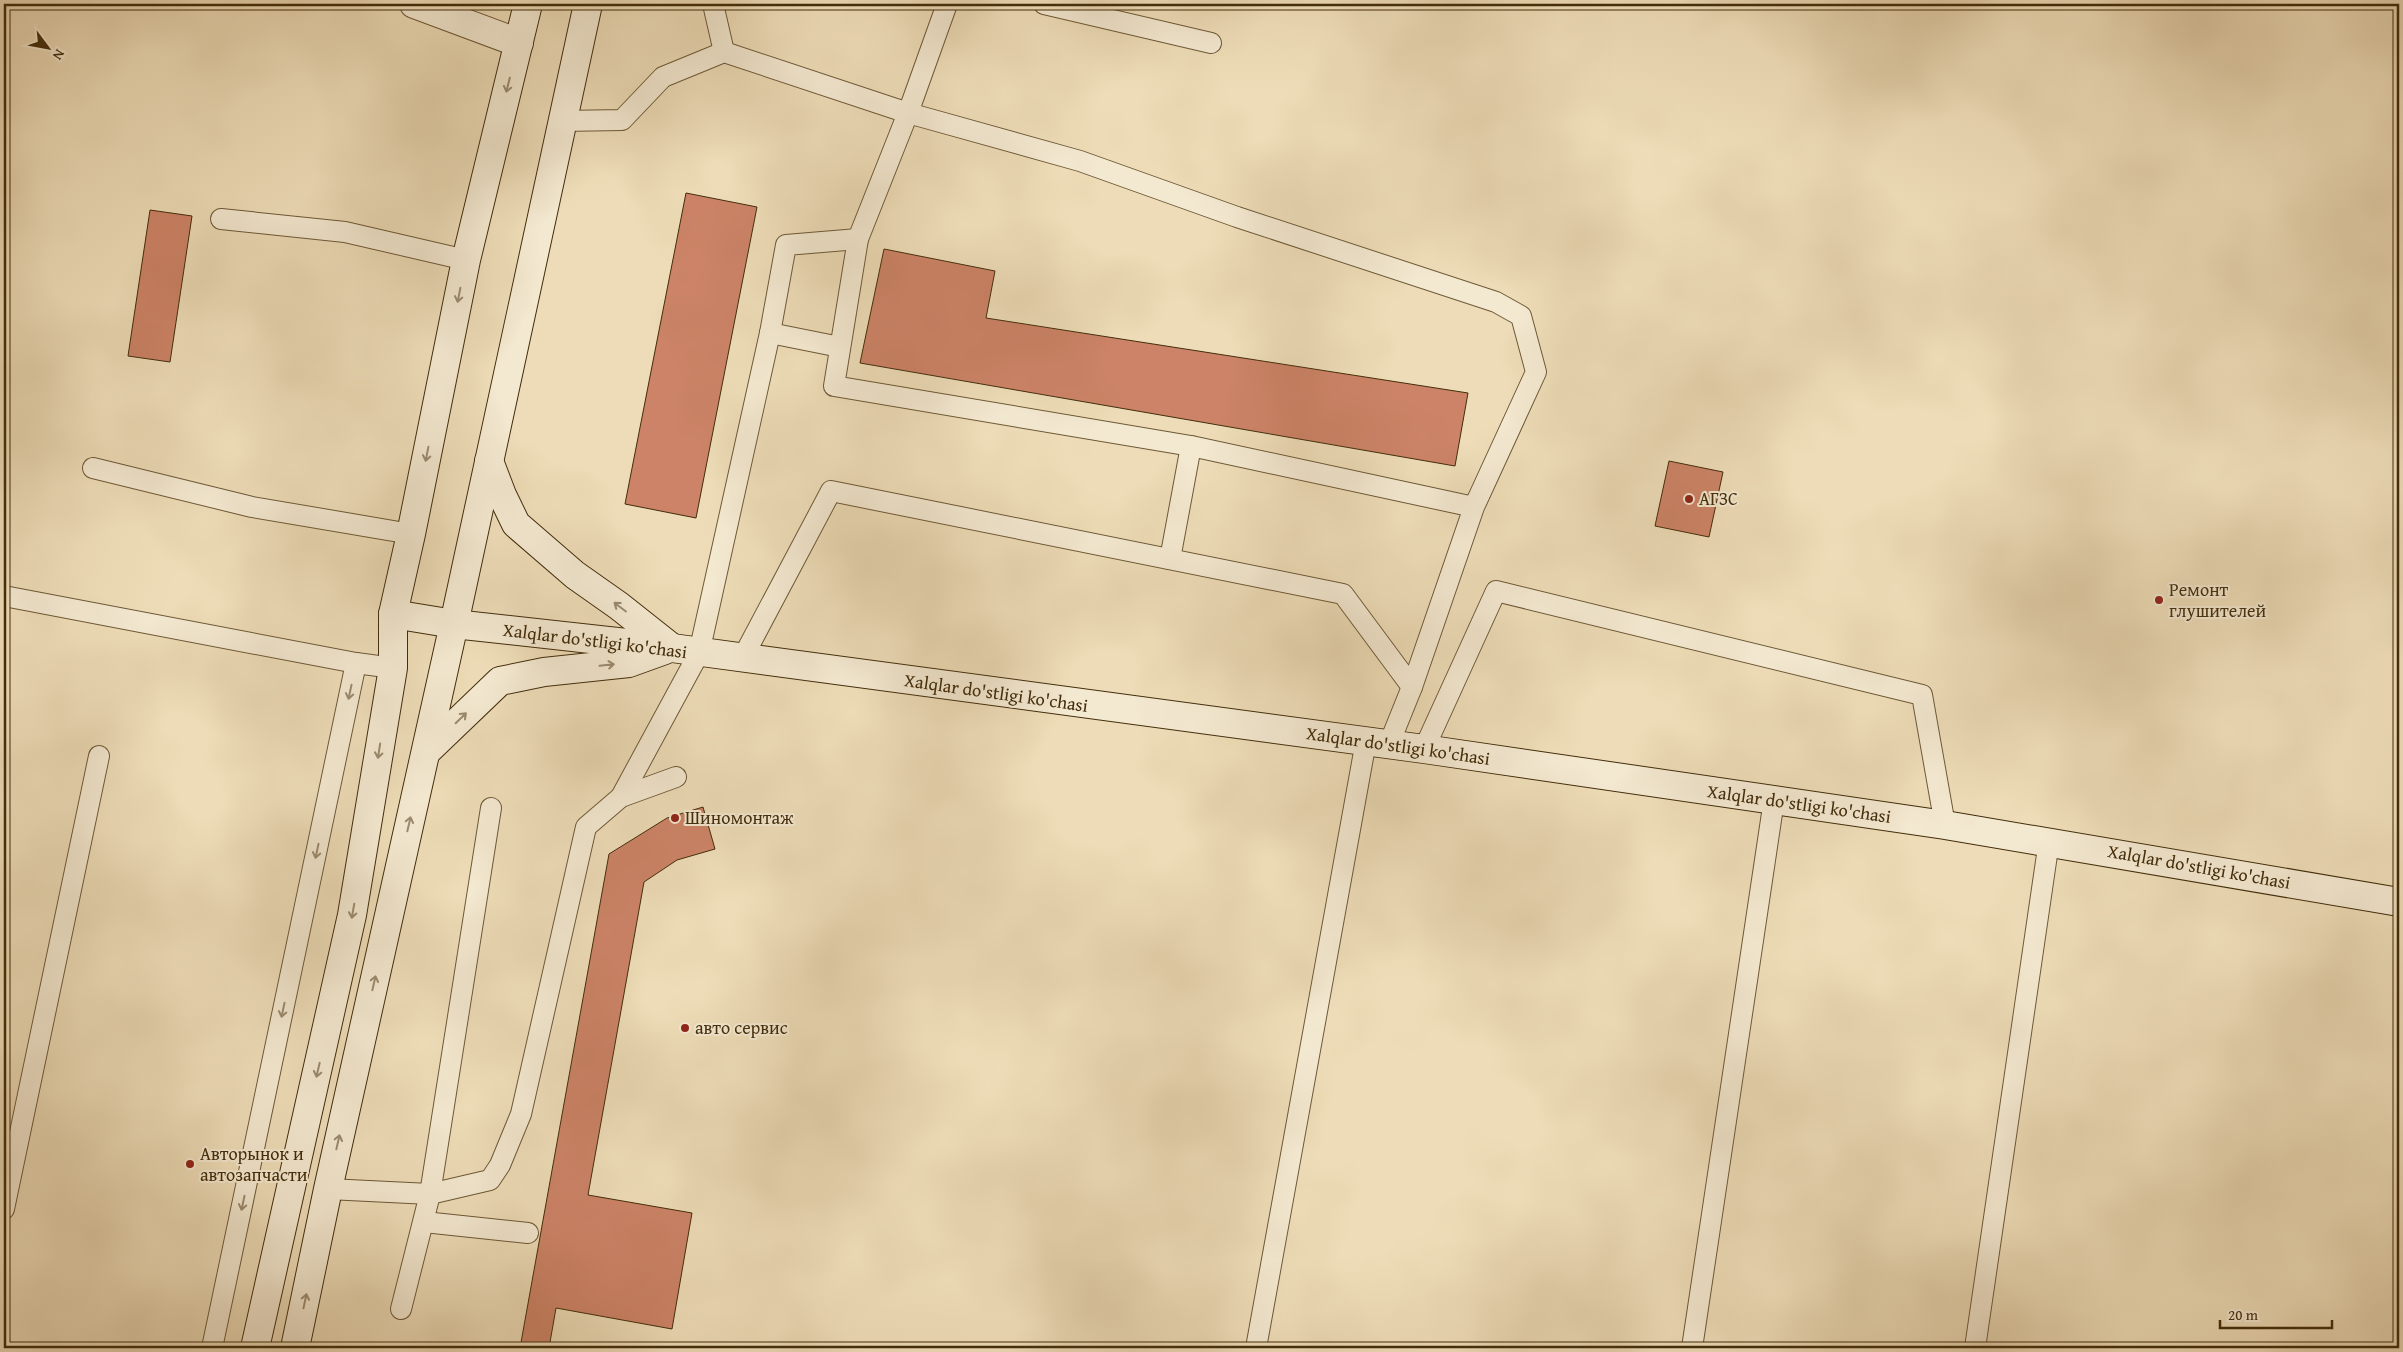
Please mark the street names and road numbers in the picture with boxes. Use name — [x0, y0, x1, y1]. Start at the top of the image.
street label: Xalqlar do'stligi ko'chasi — [501, 616, 689, 665]
street label: Xalqlar do'stligi ko'chasi — [902, 666, 1090, 719]
street label: Xalqlar do'stligi ko'chasi — [1304, 719, 1492, 772]
street label: Xalqlar do'stligi ko'chasi — [1705, 777, 1893, 830]
street label: Xalqlar do'stligi ko'chasi — [2106, 837, 2293, 896]

